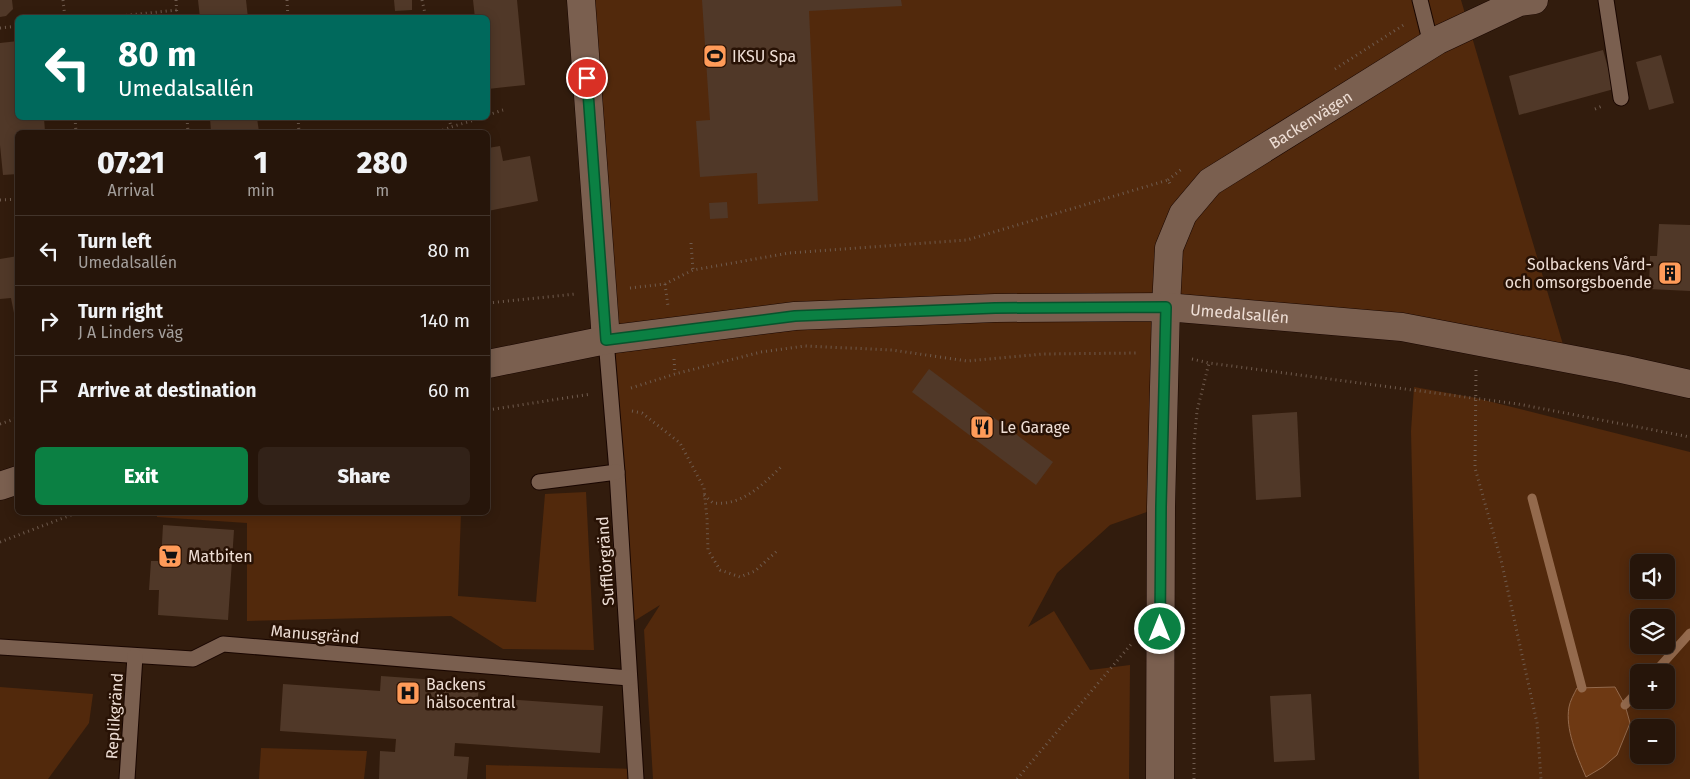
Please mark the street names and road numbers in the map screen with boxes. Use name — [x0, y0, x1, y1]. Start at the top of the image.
street label: Backenvägen — [1265, 87, 1356, 153]
street label: Umedalsallén — [1189, 300, 1290, 327]
street label: Sufflörgränd — [593, 516, 618, 606]
street label: Manusgränd — [270, 621, 360, 648]
street label: Replikgränd — [102, 672, 127, 760]

